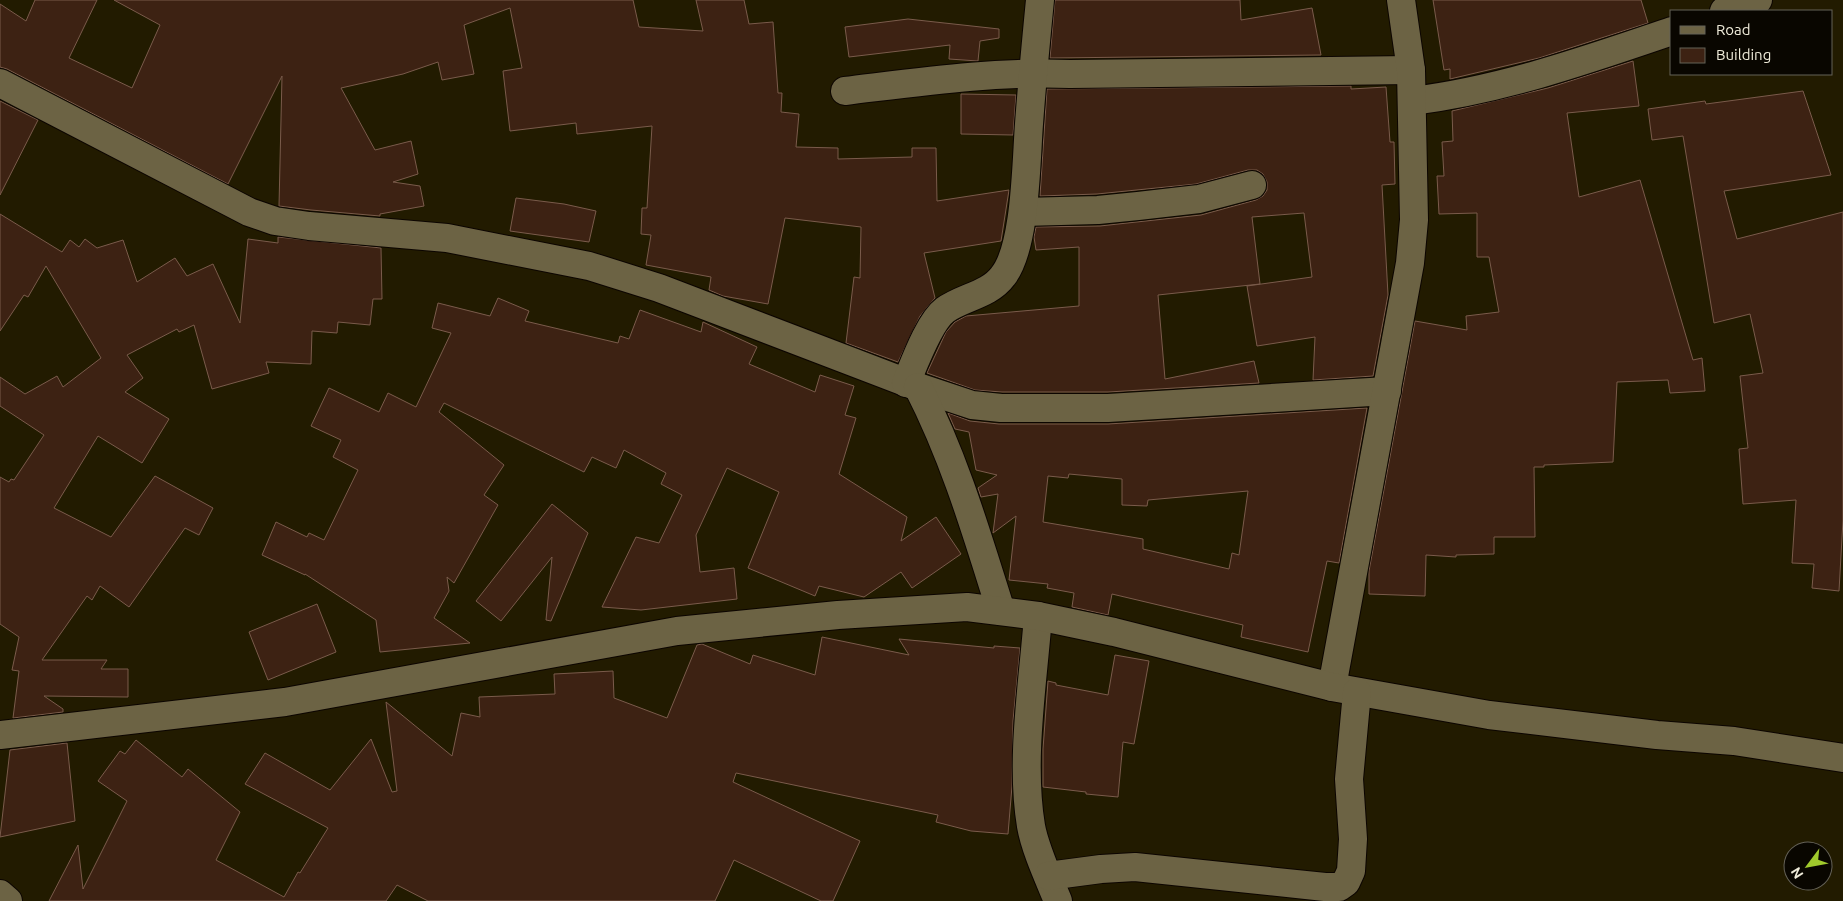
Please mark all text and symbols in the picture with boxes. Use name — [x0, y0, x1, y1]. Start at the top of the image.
legend — [1670, 10, 1833, 75]
text: Road — [1716, 21, 1751, 38]
text: Building — [1716, 46, 1771, 63]
north arrow — [1783, 841, 1833, 891]
text: N — [1787, 864, 1807, 882]

